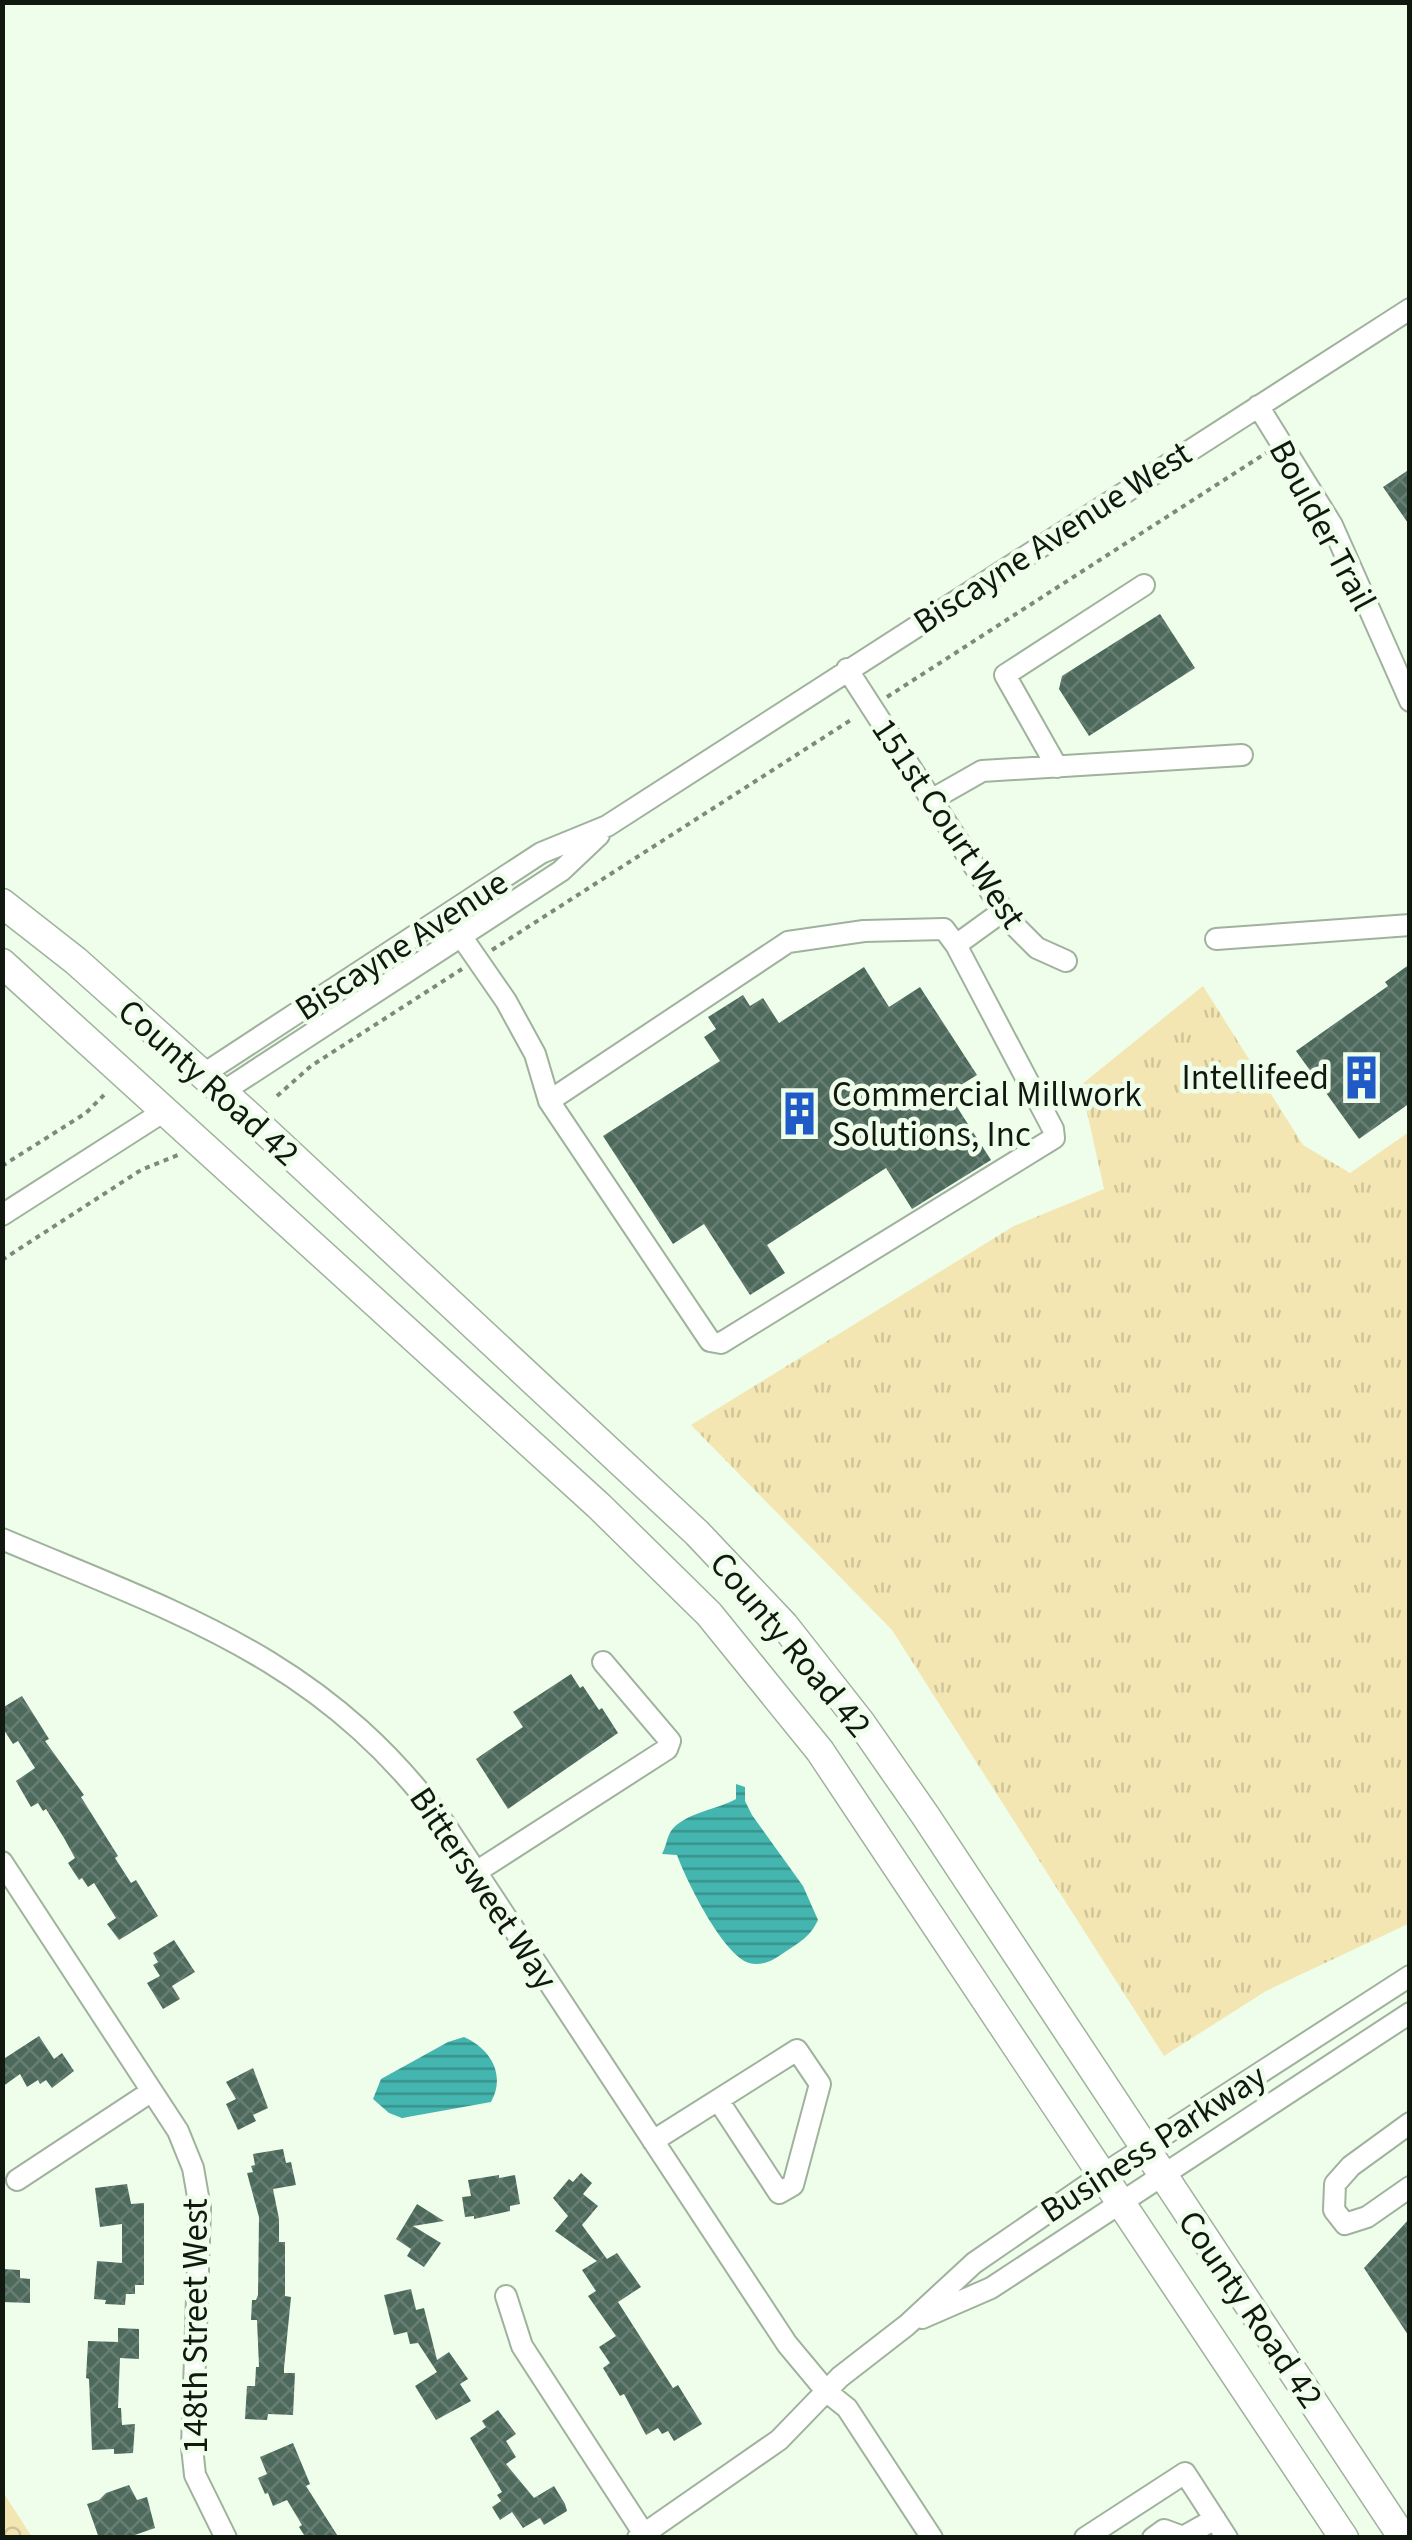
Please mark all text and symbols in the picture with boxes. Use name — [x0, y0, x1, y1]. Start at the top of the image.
street label: Biscayne Avenue West — [904, 429, 1202, 647]
street label: Boulder Trail — [1256, 431, 1388, 620]
street label: 151st Court West — [859, 708, 1037, 939]
street label: Biscayne Avenue — [285, 858, 518, 1033]
street label: County Road 42 — [106, 987, 310, 1178]
place label: Intellifeed — [1181, 1053, 1329, 1103]
building icon: Intellifeed — [1338, 1053, 1386, 1101]
place label: Commercial Millwork Solutions, Inc — [832, 1070, 1142, 1160]
building icon: Commercial Millwork Solutions, Inc — [775, 1090, 823, 1138]
street label: County Road 42 — [697, 1541, 883, 1749]
street label: Bittersweet Way — [397, 1777, 570, 2000]
street label: Business Parkway — [1031, 2052, 1276, 2236]
street label: 148th Street West — [171, 2198, 221, 2454]
street label: County Road 42 — [1165, 2201, 1335, 2419]

